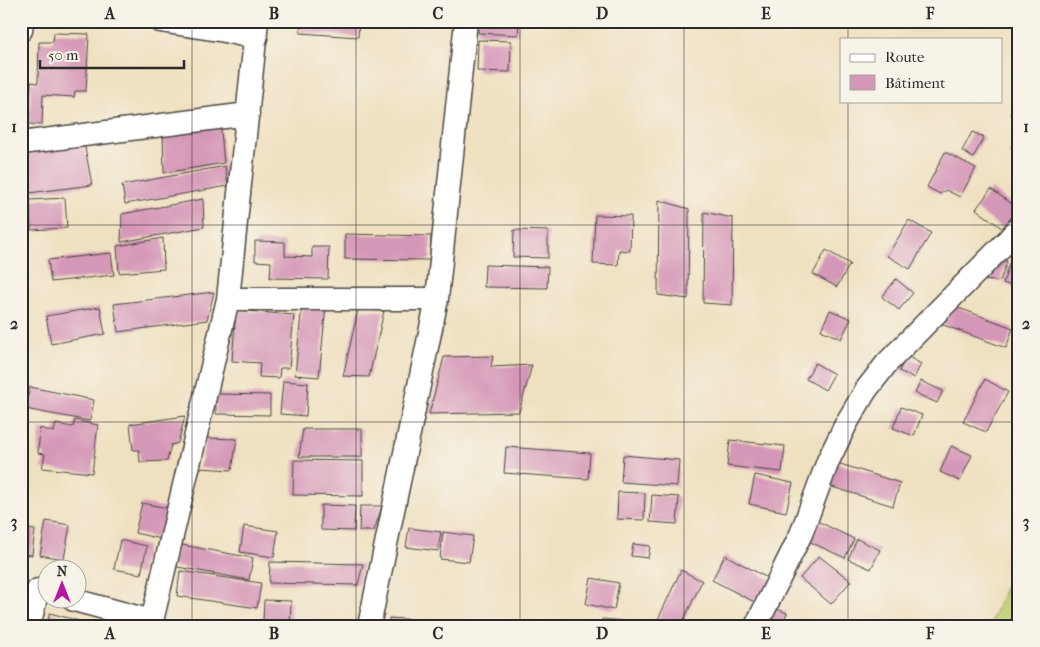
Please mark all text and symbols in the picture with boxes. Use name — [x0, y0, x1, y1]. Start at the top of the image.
text: A — [104, 4, 116, 23]
text: B — [269, 4, 279, 23]
text: C — [433, 4, 444, 23]
text: D — [596, 4, 608, 23]
text: E — [761, 4, 771, 23]
text: F — [925, 4, 935, 23]
scale bar — [40, 38, 184, 70]
legend — [840, 38, 1002, 102]
text: 50 m — [48, 46, 79, 64]
text: Route — [885, 48, 925, 66]
text: Bâtiment — [885, 74, 946, 92]
text: 1 — [11, 117, 17, 136]
text: 1 — [1023, 117, 1029, 136]
text: 2 — [10, 314, 18, 333]
text: 2 — [1022, 314, 1030, 333]
text: 3 — [11, 512, 17, 532]
text: 3 — [1023, 512, 1029, 532]
north arrow — [38, 560, 88, 610]
text: N — [57, 563, 68, 580]
text: A — [104, 624, 116, 643]
text: B — [269, 624, 279, 643]
text: C — [433, 624, 444, 643]
text: D — [596, 624, 608, 643]
text: E — [761, 624, 771, 643]
text: F — [925, 624, 935, 643]

